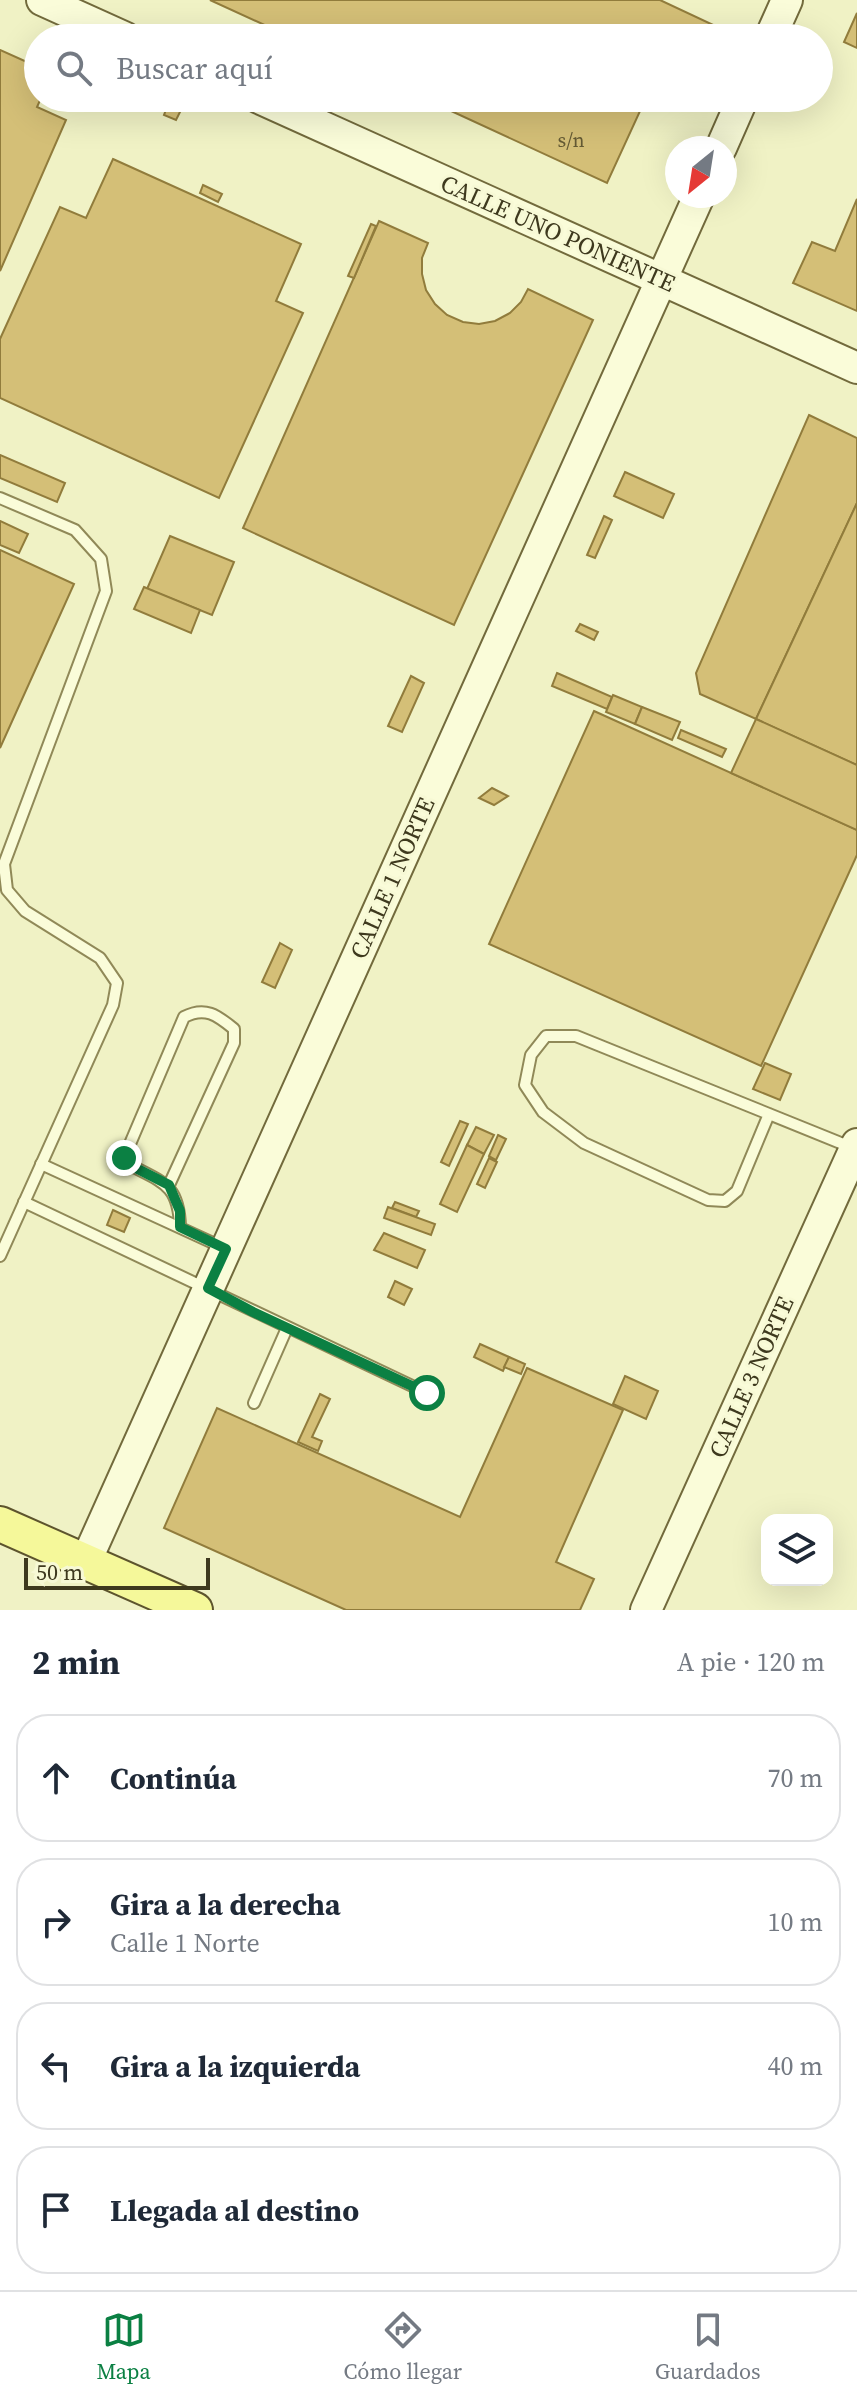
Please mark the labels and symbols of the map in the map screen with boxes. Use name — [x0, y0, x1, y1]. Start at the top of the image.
house number: s/n — [558, 126, 585, 154]
north arrow — [665, 136, 737, 208]
street label: CALLE UNO PONIENTE — [435, 166, 681, 300]
street label: CALLE 1 NORTE — [342, 792, 442, 964]
route end — [106, 1140, 142, 1176]
street label: CALLE 3 NORTE — [701, 1291, 801, 1463]
route start — [409, 1375, 445, 1411]
scale bar — [24, 1554, 210, 1590]

